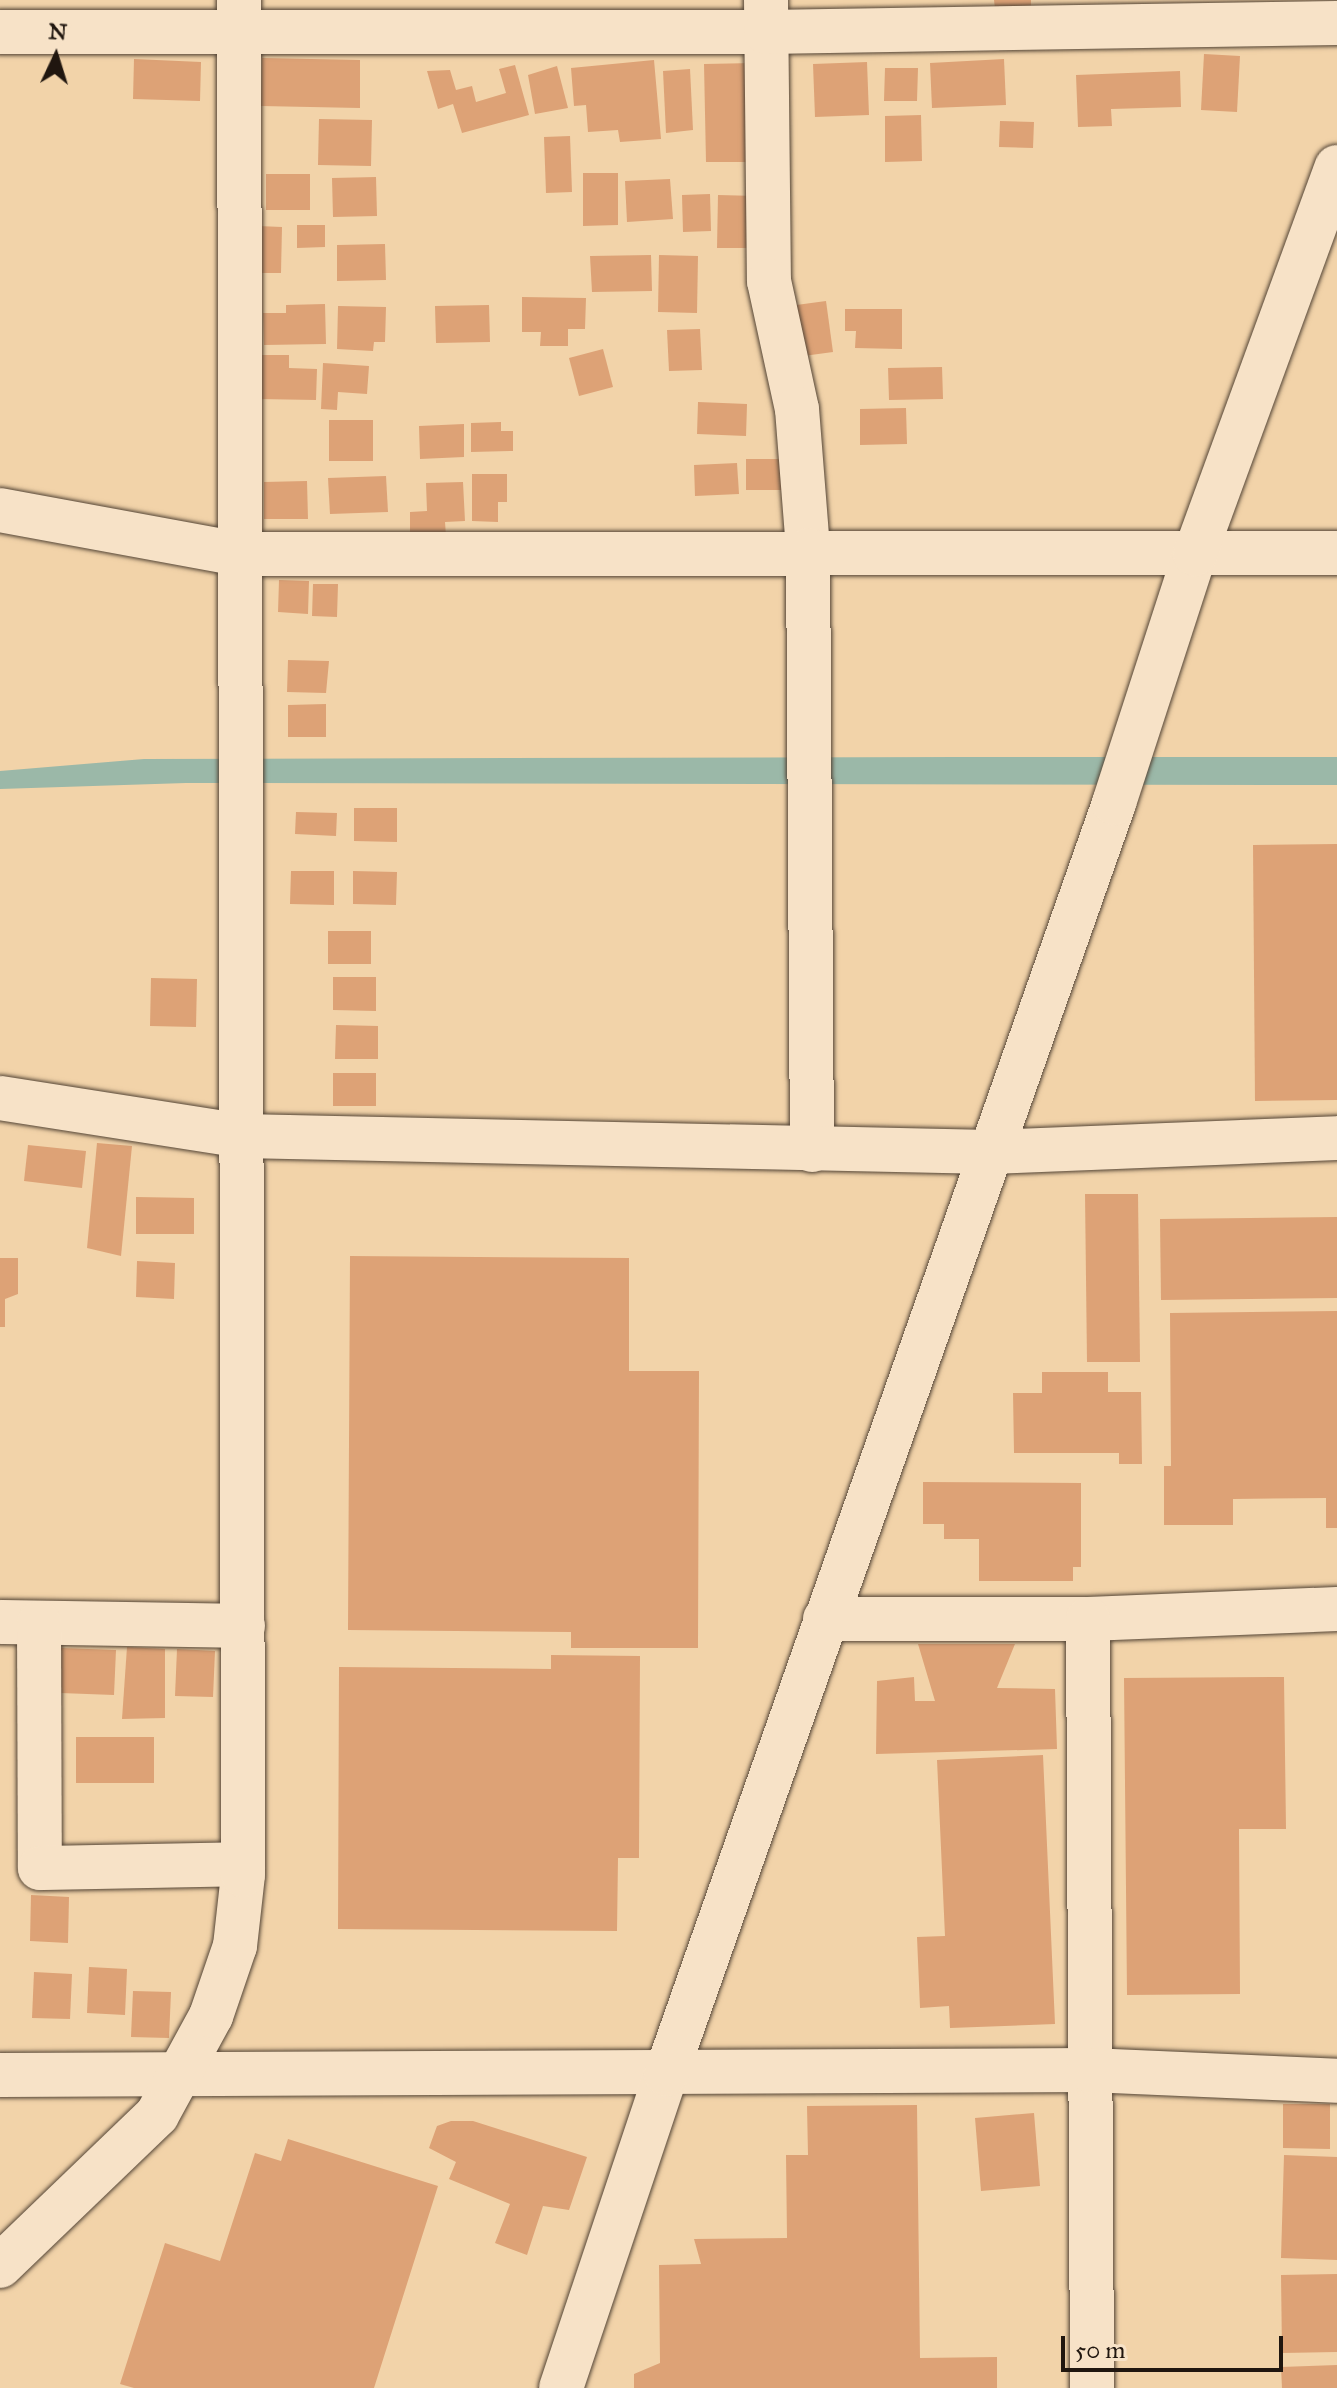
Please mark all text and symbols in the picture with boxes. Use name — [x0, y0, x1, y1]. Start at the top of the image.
north arrow — [16, 16, 96, 96]
text: N — [47, 17, 68, 46]
scale bar — [1065, 2320, 1287, 2370]
text: 50 m — [1075, 2335, 1125, 2365]

